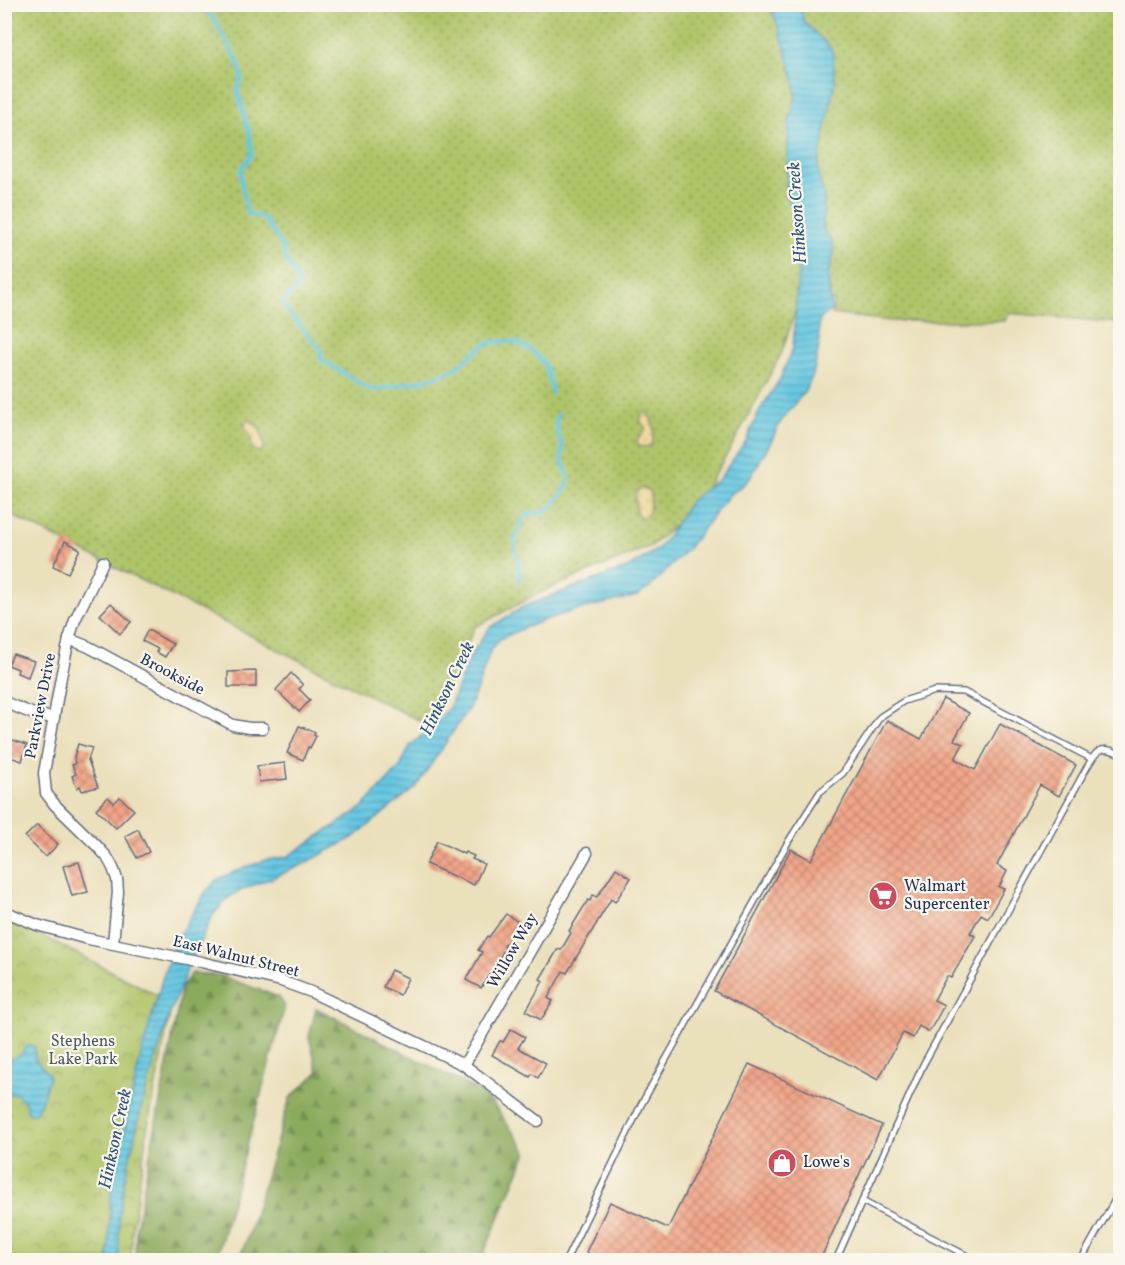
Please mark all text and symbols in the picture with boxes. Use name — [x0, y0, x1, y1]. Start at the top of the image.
water label: Hinkson Creek — [782, 161, 814, 265]
water label: Hinkson Creek — [414, 638, 482, 740]
street label: Brookside — [136, 649, 208, 701]
street label: Parkview Drive — [20, 651, 62, 761]
place label: Walmart Supercenter — [904, 876, 990, 916]
supermarket icon: Walmart Supercenter — [867, 880, 899, 912]
street label: Willow Way — [482, 909, 544, 993]
street label: East Walnut Street — [170, 931, 302, 983]
park label: Stephens Lake Park — [49, 1031, 118, 1071]
water label: Hinkson Creek — [93, 1087, 139, 1191]
shop icon: Lowe's — [766, 1147, 798, 1179]
place label: Lowe's — [803, 1152, 850, 1174]

